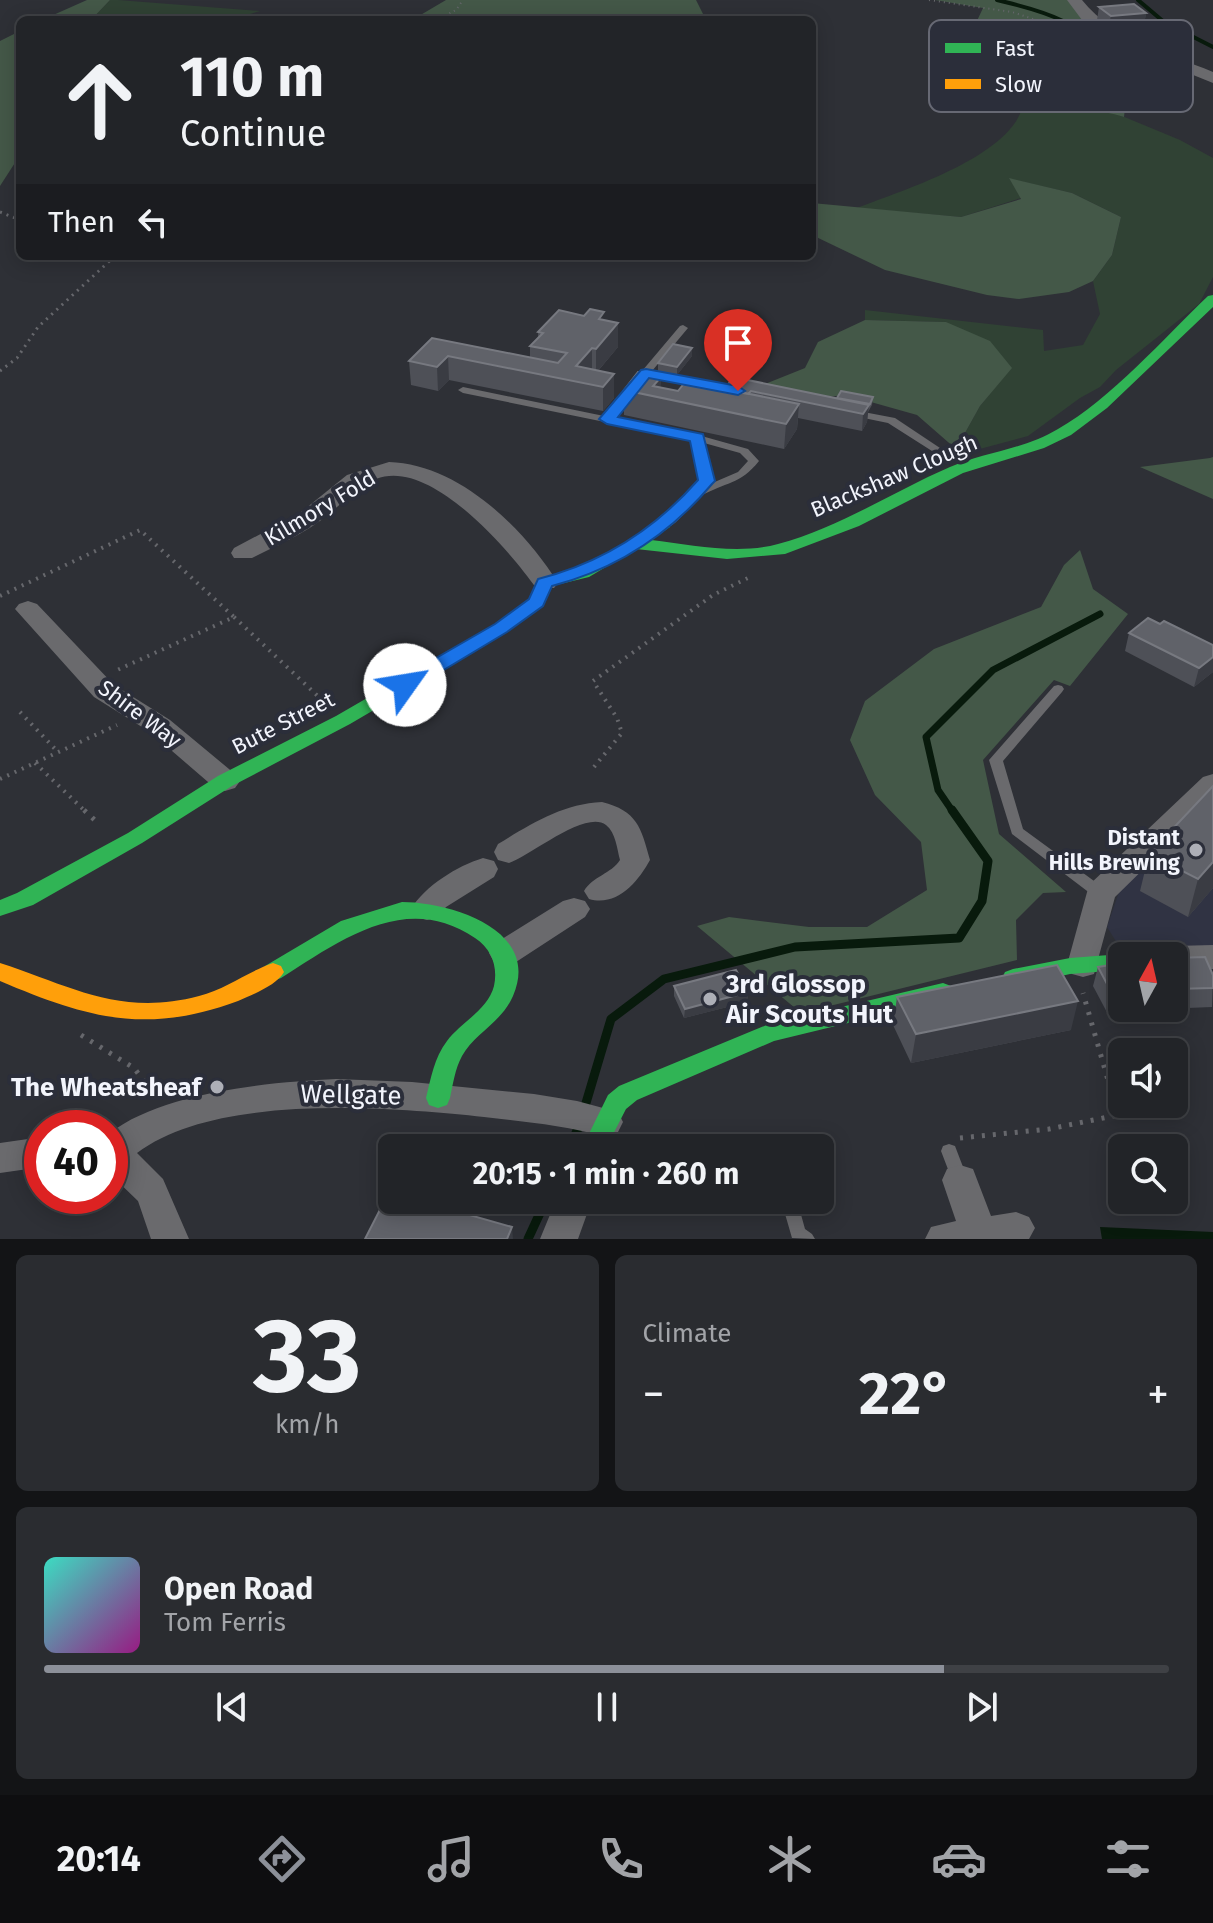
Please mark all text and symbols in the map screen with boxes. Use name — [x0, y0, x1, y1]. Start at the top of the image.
legend — [929, 20, 1193, 112]
text: Fast — [995, 35, 1035, 62]
text: 110 m — [180, 44, 324, 111]
icon: ahead — [48, 48, 152, 152]
text: Slow — [995, 71, 1042, 98]
text: Continue — [180, 112, 326, 156]
icon: left — [131, 200, 175, 244]
text: Then — [48, 204, 115, 240]
pin — [704, 309, 772, 391]
icon: arrive — [716, 321, 760, 365]
street label: Blackshaw Clough — [807, 429, 981, 523]
street label: Kilmory Fold — [260, 464, 380, 552]
position arrow — [363, 643, 447, 727]
street label: Shire Way — [93, 674, 187, 754]
street label: Bute Street — [227, 686, 339, 760]
place label: Distant Hills Brewing — [1049, 824, 1181, 876]
marker: Distant Hills Brewing — [1187, 841, 1205, 859]
north arrow — [1108, 942, 1188, 1022]
map controls — [1108, 942, 1188, 1214]
place label: 3rd Glossop Air Scouts Hut — [725, 969, 894, 1030]
marker: 3rd Glossop Air Scouts Hut — [701, 990, 719, 1008]
button: sound — [1108, 1038, 1188, 1118]
place label: The Wheatsheaf — [11, 1072, 204, 1103]
marker: The Wheatsheaf — [208, 1078, 226, 1096]
street label: Wellgate — [300, 1079, 402, 1111]
speed limit sign: 40 — [24, 1110, 128, 1214]
button: search — [1108, 1134, 1188, 1214]
text: 20:15 · 1 min · 260 m — [473, 1156, 739, 1192]
text: 33 — [253, 1294, 361, 1419]
text: Climate — [643, 1318, 731, 1349]
text: 22° — [859, 1358, 952, 1430]
text: − — [643, 1368, 665, 1421]
text: + — [1147, 1368, 1169, 1421]
text: km/h — [275, 1409, 339, 1440]
text: Open Road — [164, 1571, 313, 1607]
text: Tom Ferris — [164, 1607, 286, 1638]
icon: previous — [210, 1685, 254, 1729]
icon: pause — [585, 1685, 629, 1729]
icon: next — [960, 1685, 1004, 1729]
icon: directions — [254, 1831, 310, 1887]
icon: music — [423, 1831, 479, 1887]
icon: phone — [593, 1831, 649, 1887]
icon: climate — [762, 1831, 818, 1887]
icon: car — [931, 1831, 987, 1887]
icon: filters — [1100, 1831, 1156, 1887]
text: 20:14 — [57, 1837, 141, 1881]

